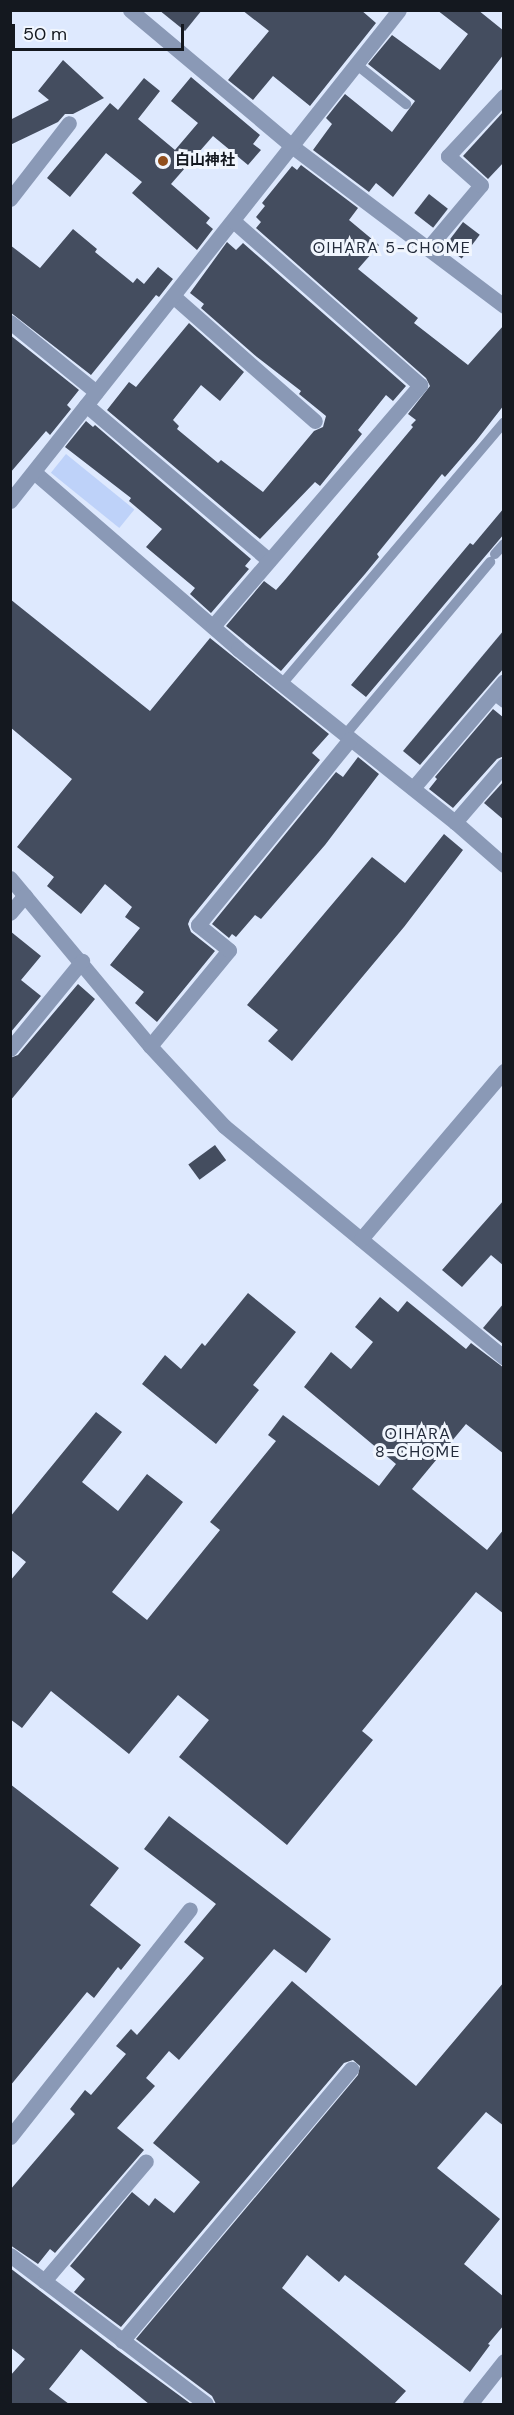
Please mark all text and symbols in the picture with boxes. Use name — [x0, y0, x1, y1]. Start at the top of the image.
scale bar — [15, 12, 188, 50]
text: 50 m — [23, 22, 67, 46]
place label: 白山神社 — [175, 152, 235, 170]
marker: 白山神社 — [156, 154, 170, 168]
district label: OIHARA 5-CHOME — [313, 238, 471, 258]
district label: OIHARA 8-CHOME — [375, 1424, 461, 1462]

